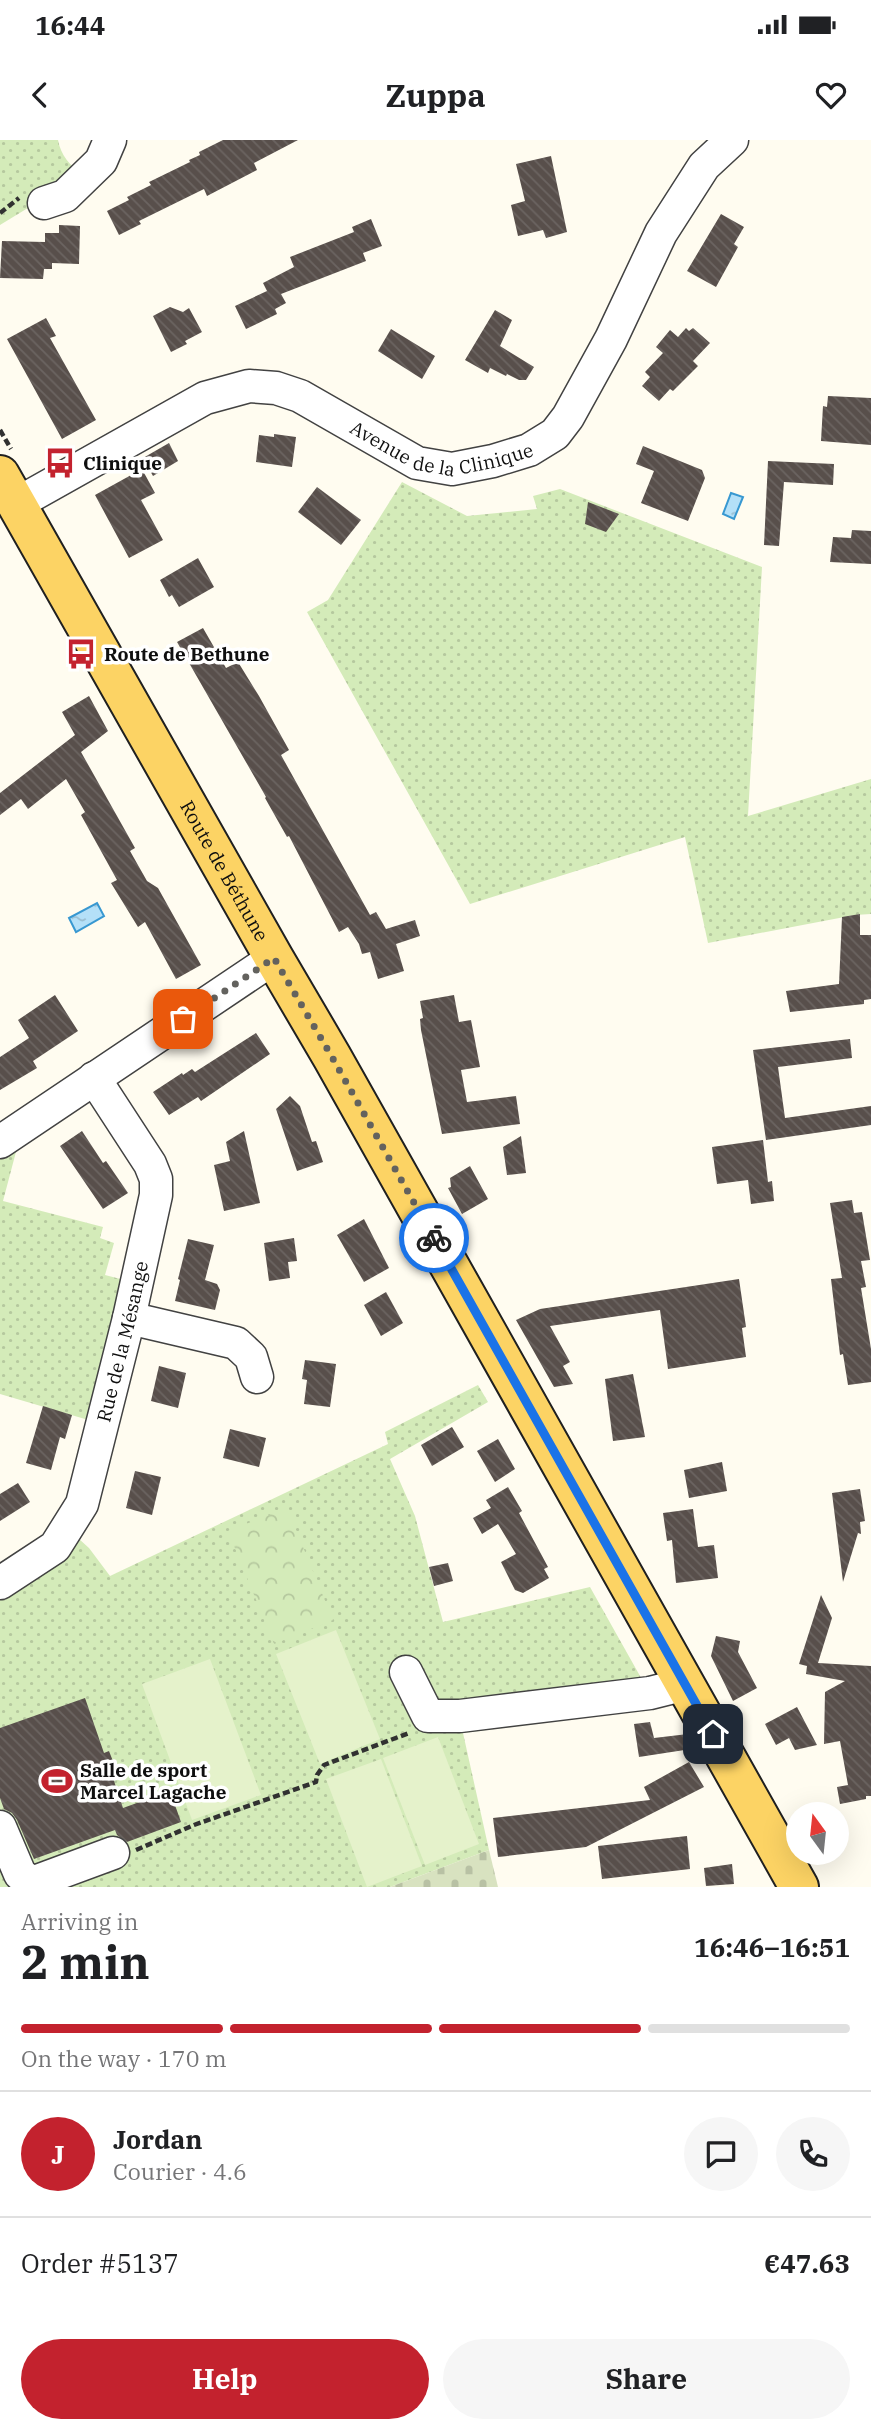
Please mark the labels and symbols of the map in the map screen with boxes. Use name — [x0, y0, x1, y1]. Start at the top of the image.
street label: Avenue de la Clinique — [346, 415, 536, 481]
bus stop icon: Clinique — [43, 446, 77, 480]
place label: Clinique — [83, 451, 162, 475]
bus stop icon: Route de Bethune — [64, 637, 98, 671]
place label: Route de Bethune — [104, 642, 270, 666]
street label: Route de Béthune — [175, 796, 274, 945]
pin — [153, 989, 213, 1049]
courier — [399, 1203, 469, 1273]
street label: Rue de la Mésange — [91, 1259, 153, 1424]
pin — [683, 1704, 743, 1764]
place label: Salle de sport Marcel Lagache — [80, 1758, 227, 1804]
sports icon: Salle de sport Marcel Lagache — [40, 1764, 74, 1798]
north arrow — [786, 1802, 849, 1866]

